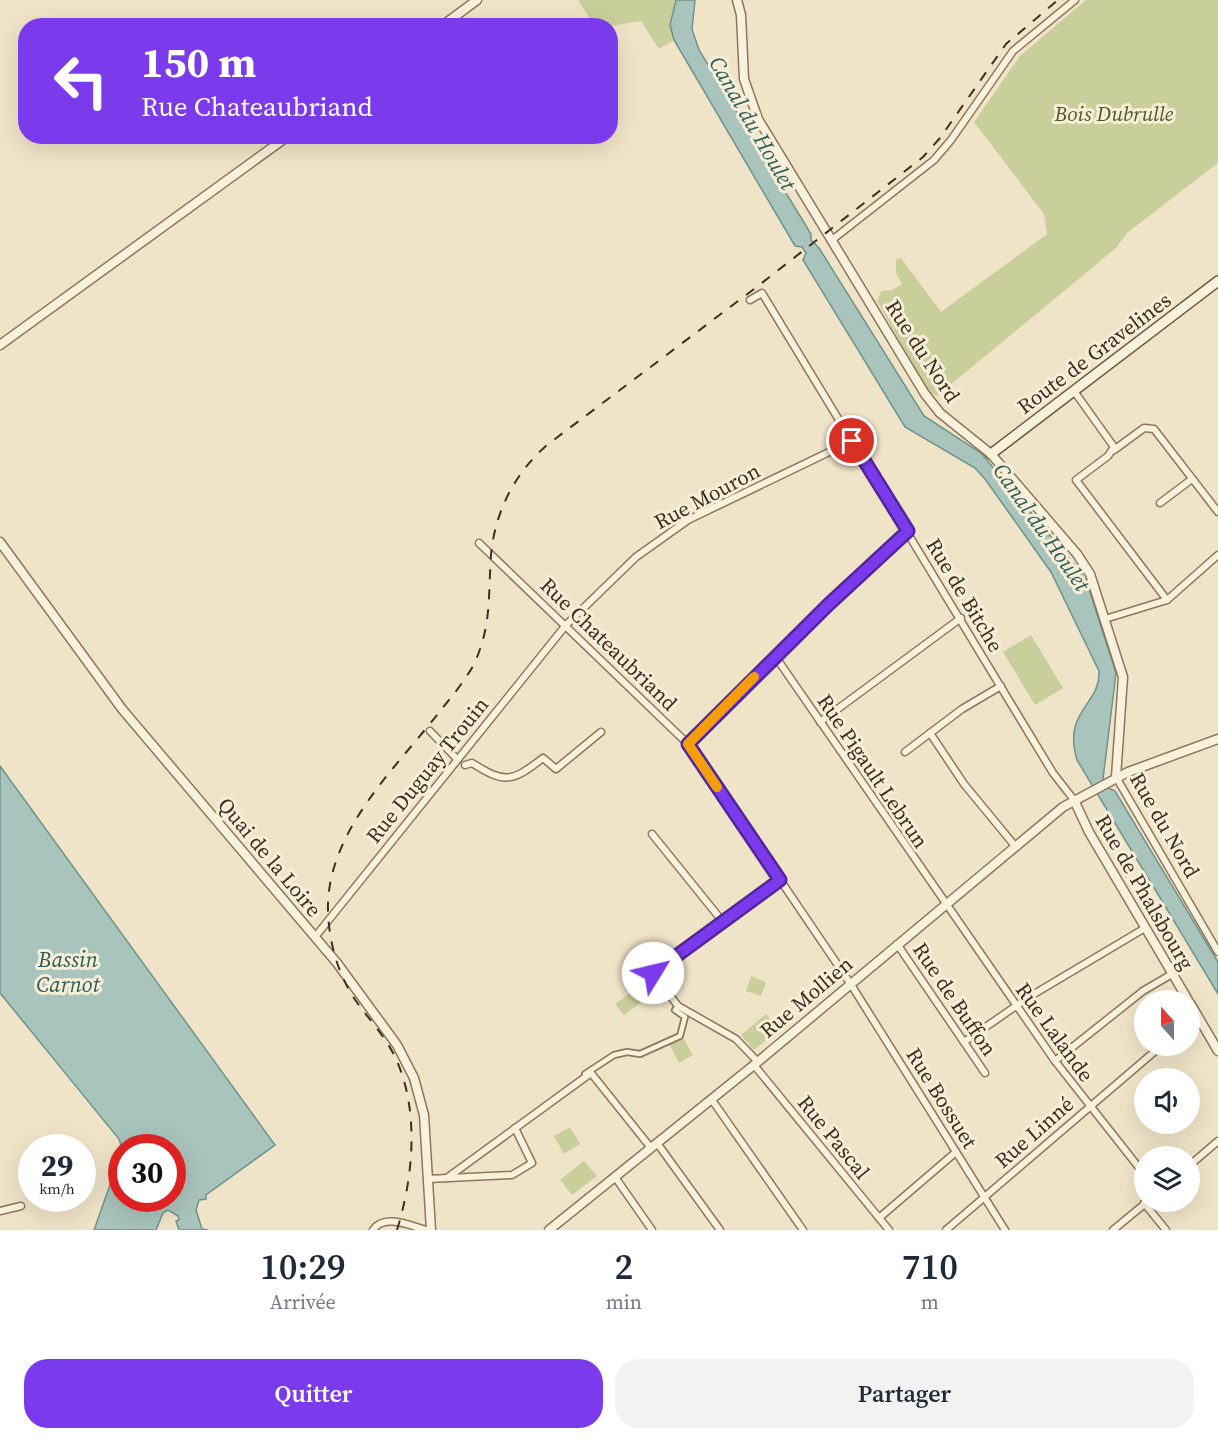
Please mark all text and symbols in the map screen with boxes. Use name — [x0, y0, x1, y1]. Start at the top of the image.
text: 150 m — [141, 33, 256, 91]
icon: left — [42, 42, 120, 120]
water label: Canal du Houlet — [702, 50, 804, 196]
text: Rue Chateaubriand — [141, 88, 373, 125]
park label: Bois Dubrulle — [1054, 99, 1174, 128]
street label: Route de Gravelines — [1011, 285, 1177, 421]
street label: Rue du Nord — [879, 294, 967, 408]
pin — [826, 415, 877, 466]
icon: arrive — [835, 424, 868, 457]
street label: Rue Mouron — [649, 456, 765, 536]
water label: Canal du Houlet — [987, 457, 1098, 598]
street label: Rue de Bitche — [920, 533, 1010, 657]
street label: Rue Chateaubriand — [534, 571, 684, 717]
street label: Rue Pigault Lebrun — [811, 688, 936, 854]
street label: Rue Duguay Trouin — [359, 691, 495, 849]
street label: Rue du Nord — [1123, 767, 1207, 883]
street label: Quai de la Loire — [211, 791, 329, 923]
street label: Rue de Phalsbourg — [1089, 809, 1201, 975]
street label: Rue de Buffon — [906, 936, 1004, 1062]
position arrow — [621, 941, 685, 1005]
water label: Bassin Carnot — [36, 944, 101, 999]
street label: Rue Mollien — [753, 949, 859, 1044]
street label: Rue Lalande — [1009, 976, 1101, 1088]
north arrow — [1134, 990, 1200, 1056]
map controls — [1134, 990, 1200, 1212]
street label: Rue Bossuet — [900, 1042, 984, 1154]
button: sound — [1134, 1068, 1200, 1134]
street label: Rue Pascal — [791, 1089, 877, 1185]
street label: Rue Linné — [988, 1090, 1080, 1174]
speed limit sign: 30 — [108, 1134, 186, 1212]
text: 29 — [41, 1145, 73, 1186]
button: layers — [1134, 1146, 1200, 1212]
text: km/h — [39, 1178, 75, 1199]
text: 10:29 — [260, 1242, 346, 1291]
text: 2 — [614, 1242, 633, 1291]
text: 710 — [902, 1242, 958, 1291]
text: Arrivée — [270, 1288, 336, 1316]
text: min — [606, 1288, 642, 1316]
text: m — [921, 1288, 939, 1316]
button: Quitter — [24, 1359, 603, 1428]
button: Partager — [615, 1359, 1194, 1428]

